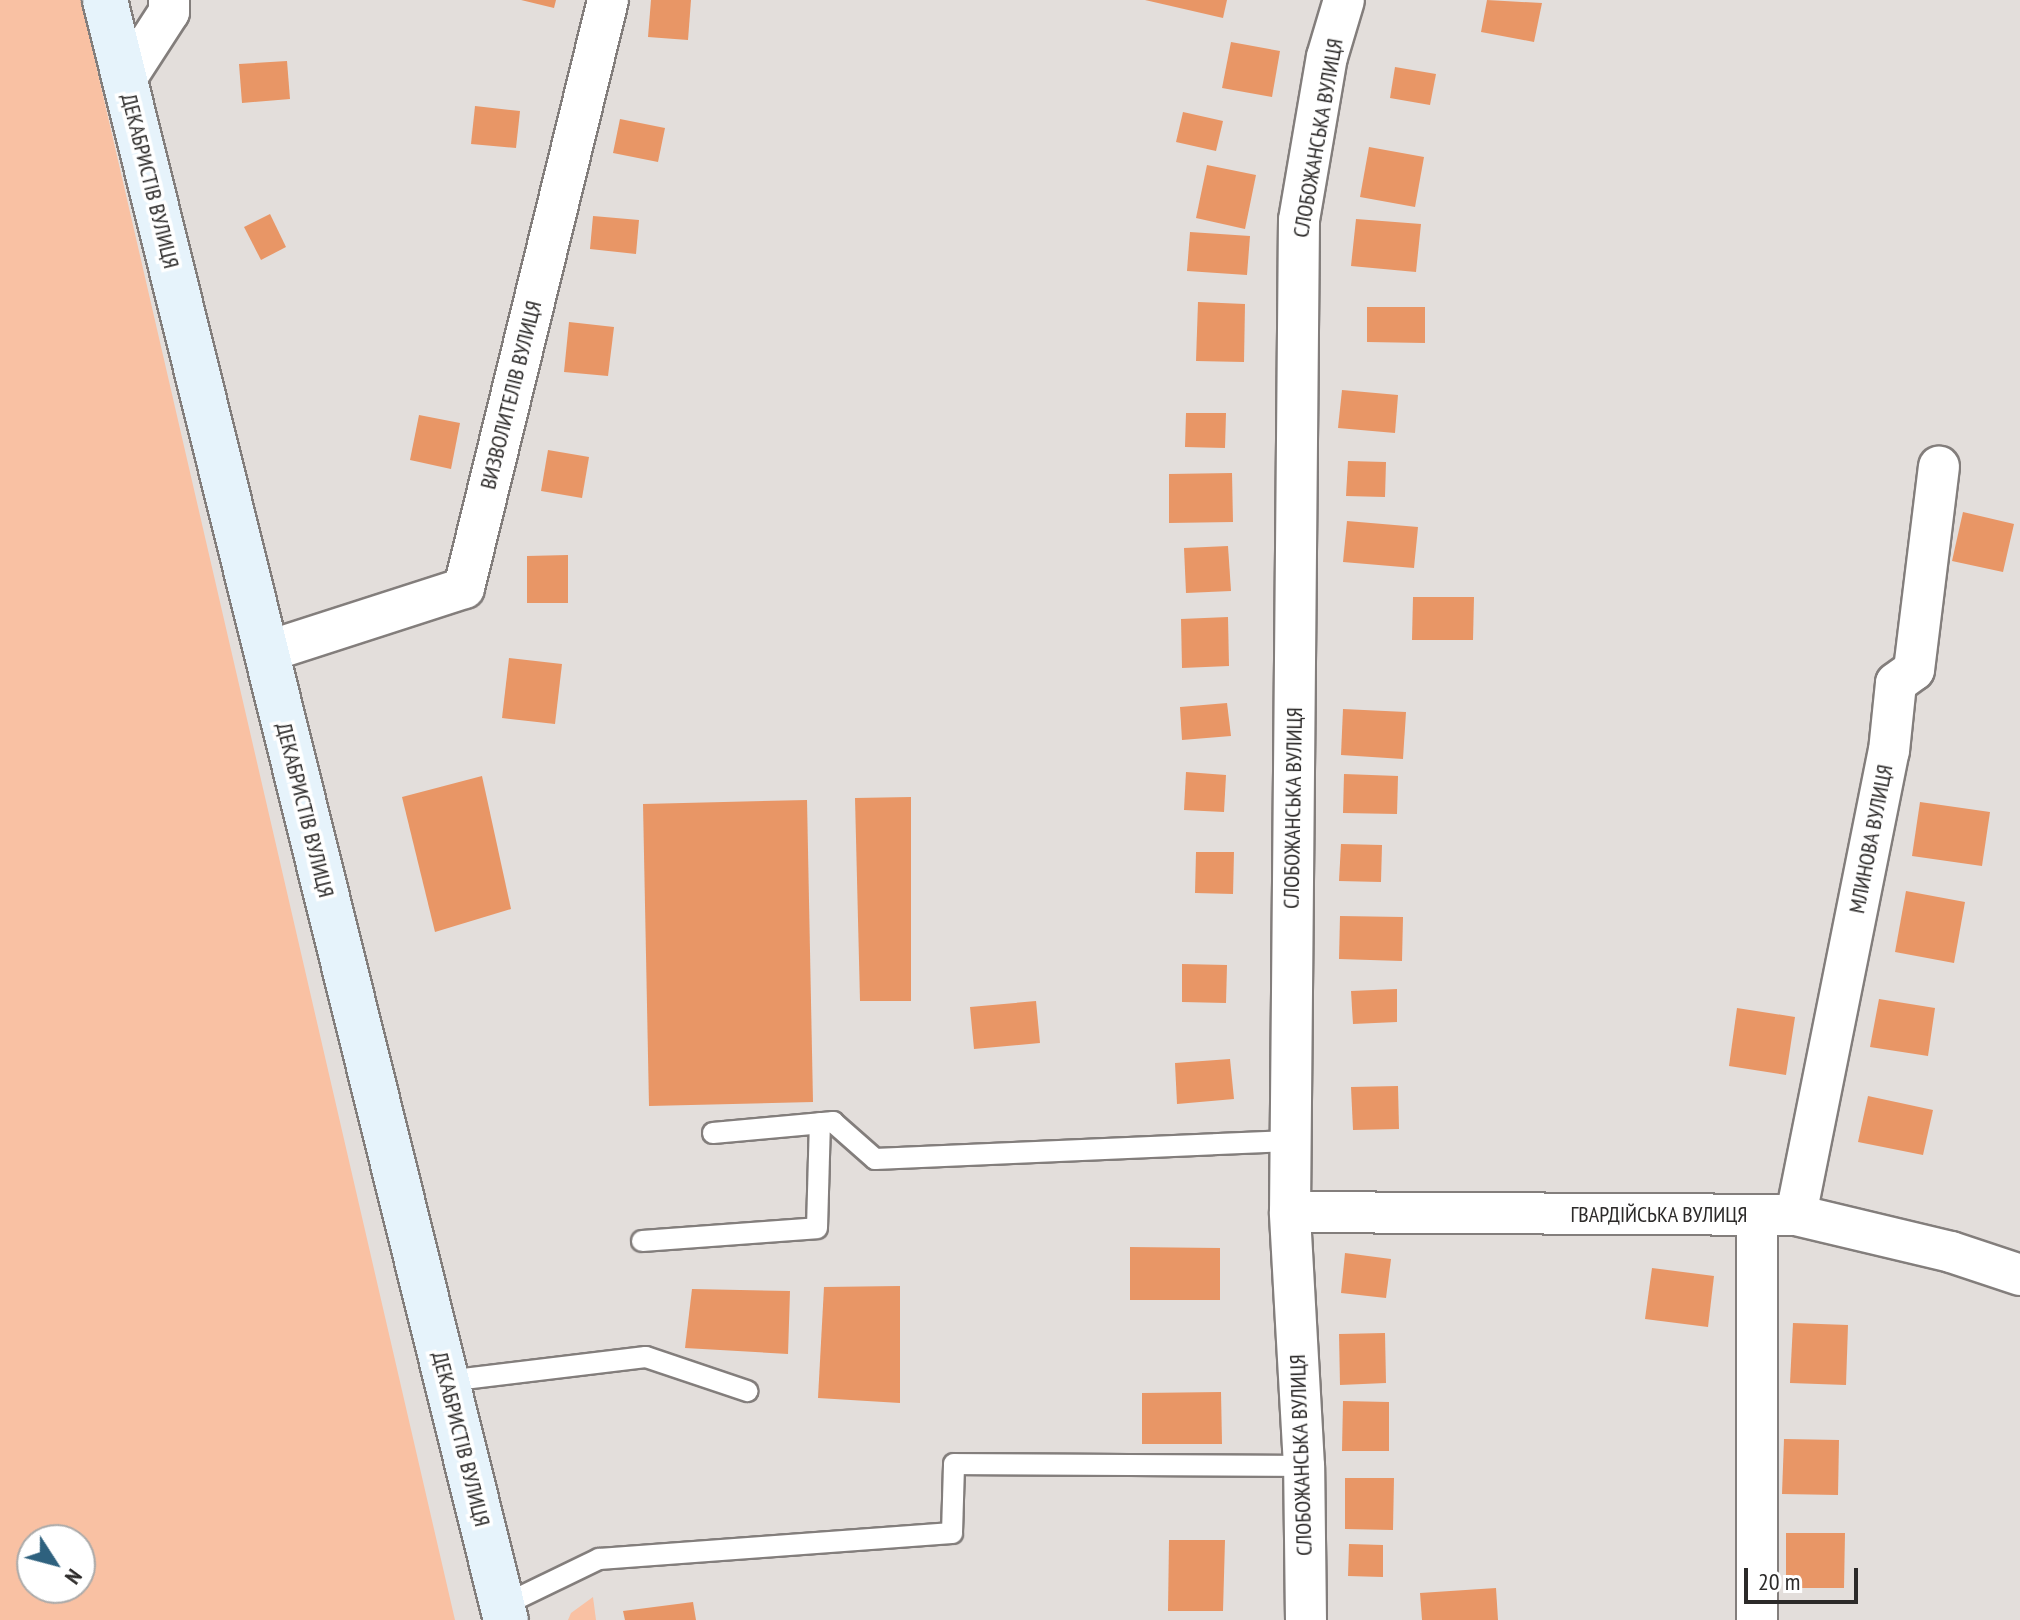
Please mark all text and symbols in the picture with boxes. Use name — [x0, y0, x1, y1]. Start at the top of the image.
street label: СЛОБОЖАНСЬКА ВУЛИЦЯ — [1287, 36, 1349, 240]
street label: ДЕКАБРИСТІВ ВУЛИЦЯ — [116, 91, 184, 271]
street label: ВИЗВОЛИТЕЛІВ ВУЛИЦЯ — [475, 298, 547, 492]
street label: СЛОБОЖАНСЬКА ВУЛИЦЯ — [1278, 707, 1308, 909]
street label: ДЕКАБРИСТІВ ВУЛИЦЯ — [271, 720, 339, 900]
street label: МЛИНОВА ВУЛИЦЯ — [1844, 762, 1898, 916]
street label: ГВАРДІЙСЬКА ВУЛИЦЯ — [1570, 1202, 1748, 1228]
street label: ДЕКАБРИСТІВ ВУЛИЦЯ — [427, 1349, 495, 1529]
street label: СЛОБОЖАНСЬКА ВУЛИЦЯ — [1284, 1353, 1318, 1557]
north arrow — [16, 1524, 96, 1604]
scale bar — [1748, 1552, 1862, 1602]
text: N — [59, 1564, 89, 1590]
text: 20 m — [1758, 1566, 1800, 1597]

